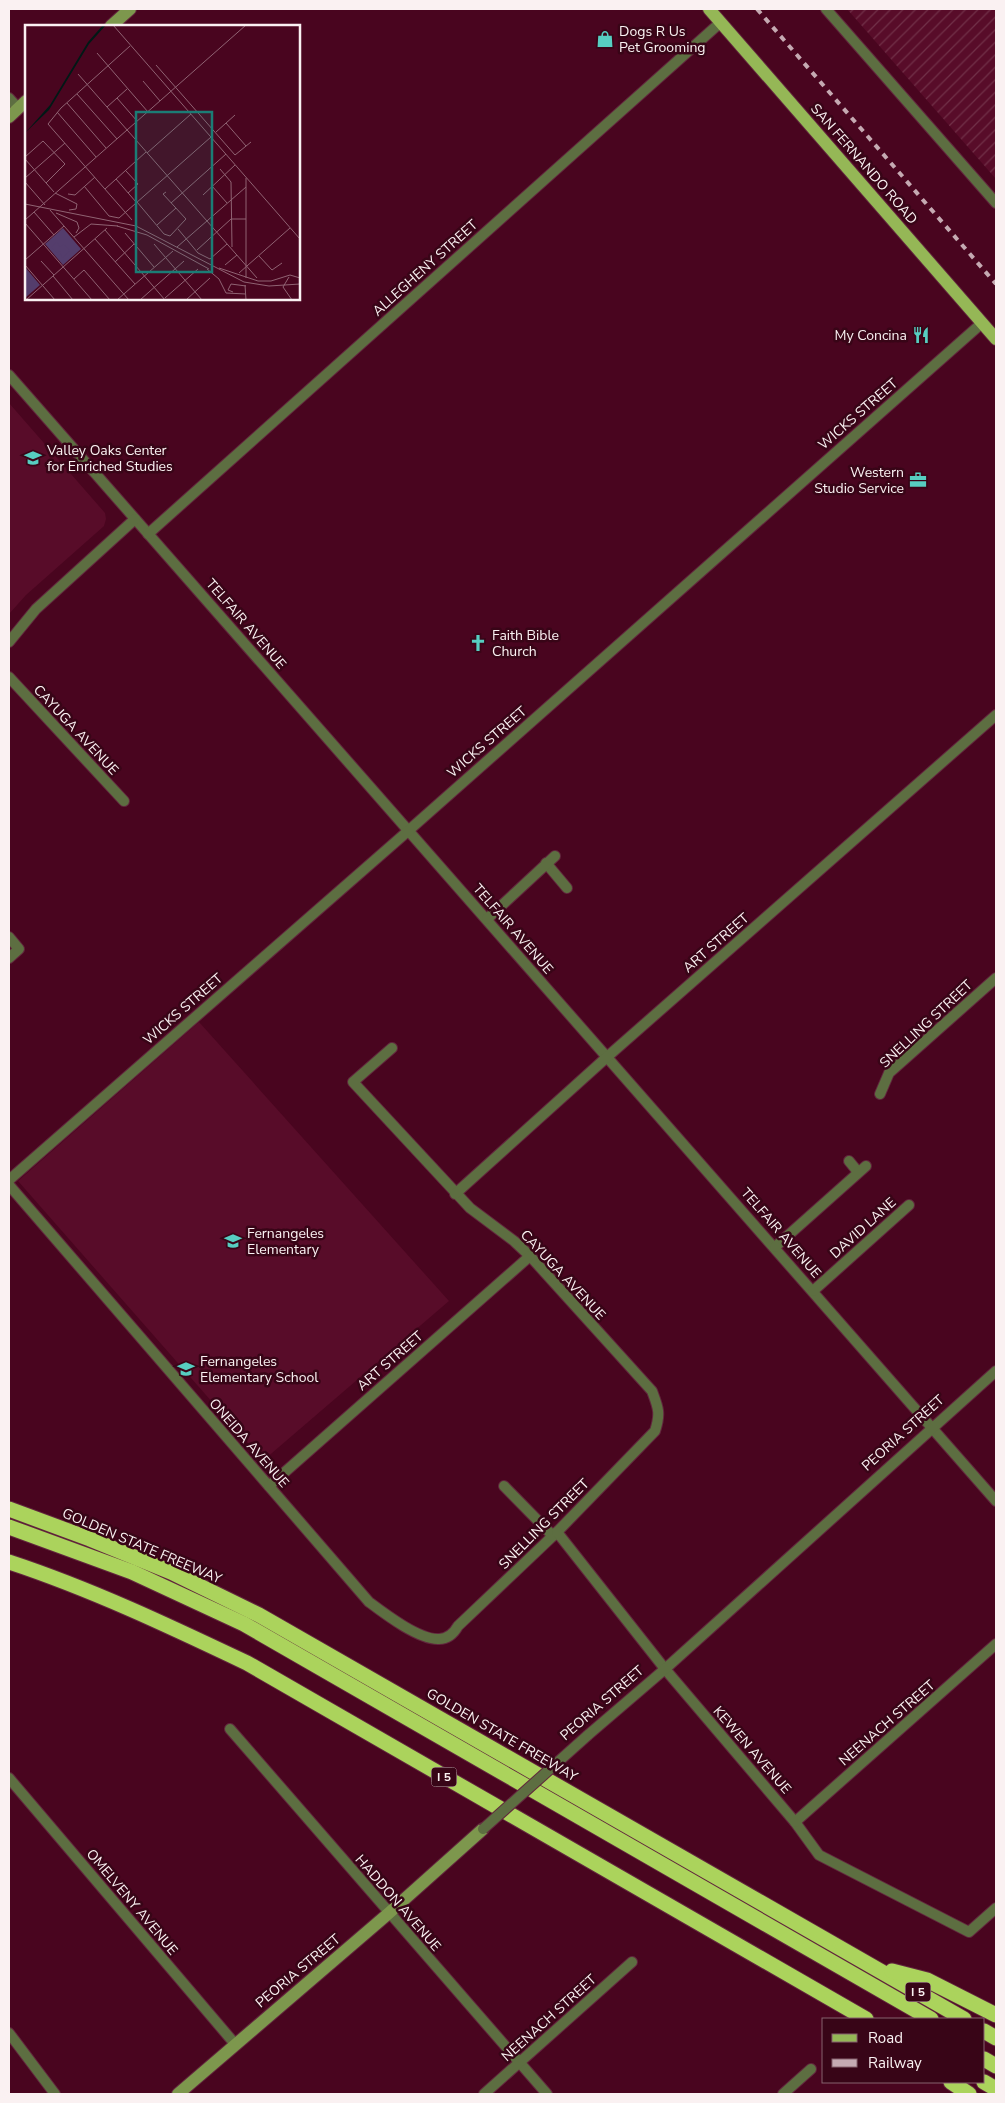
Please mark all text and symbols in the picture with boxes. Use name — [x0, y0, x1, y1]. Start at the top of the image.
place label: Dogs R Us Pet Grooming — [619, 22, 706, 57]
inset map — [25, 25, 300, 300]
shop icon: Dogs R Us Pet Grooming — [595, 29, 615, 49]
street label: SAN FERNANDO ROAD — [806, 100, 922, 228]
street label: ALLEGHENY STREET — [368, 215, 482, 320]
restaurant icon: My Concina — [911, 325, 931, 345]
place label: My Concina — [834, 326, 907, 345]
street label: WICKS STREET — [814, 374, 902, 454]
place label: Valley Oaks Center for Enriched Studies — [46, 441, 173, 476]
school or university icon: Valley Oaks Center for Enriched Studies — [23, 448, 43, 468]
place label: Western Studio Service — [814, 463, 904, 498]
office icon: Western Studio Service — [908, 470, 928, 490]
street label: TELFAIR AVENUE — [202, 575, 290, 673]
place label: Faith Bible Church — [492, 626, 559, 661]
church icon: Faith Bible Church — [468, 633, 488, 653]
street label: CAYUGA AVENUE — [29, 681, 123, 779]
street label: WICKS STREET — [443, 702, 531, 782]
street label: TELFAIR AVENUE — [469, 880, 557, 978]
street label: ART STREET — [679, 909, 754, 977]
street label: WICKS STREET — [139, 969, 227, 1049]
street label: SNELLING STREET — [875, 975, 977, 1072]
street label: TELFAIR AVENUE — [737, 1184, 825, 1282]
street label: DAVID LANE — [826, 1193, 900, 1263]
place label: Fernangeles Elementary — [247, 1224, 324, 1259]
street label: CAYUGA AVENUE — [516, 1226, 610, 1324]
school or university icon: Fernangeles Elementary — [223, 1231, 243, 1251]
street label: ART STREET — [353, 1327, 428, 1395]
place label: Fernangeles Elementary School — [200, 1352, 319, 1387]
school or university icon: Fernangeles Elementary School — [176, 1359, 196, 1379]
street label: PEORIA STREET — [858, 1390, 949, 1475]
street label: ONEIDA AVENUE — [205, 1394, 293, 1492]
street label: SNELLING STREET — [495, 1474, 594, 1573]
street label: GOLDEN STATE FREEWAY — [59, 1504, 225, 1589]
street label: PEORIA STREET — [556, 1661, 648, 1745]
street label: NEENACH STREET — [835, 1676, 940, 1770]
street label: GOLDEN STATE FREEWAY — [423, 1684, 582, 1786]
street label: KEWEN AVENUE — [709, 1702, 795, 1798]
road number: I 5 — [432, 1768, 456, 1786]
street label: OMELVENY AVENUE — [82, 1845, 182, 1959]
street label: HADDON AVENUE — [351, 1851, 445, 1955]
street label: PEORIA STREET — [252, 1930, 345, 2012]
street label: NEENACH STREET — [497, 1970, 601, 2066]
road number: I 5 — [906, 1982, 930, 2001]
legend — [822, 2018, 985, 2083]
text: Road — [868, 2028, 903, 2048]
text: Railway — [868, 2053, 922, 2073]

